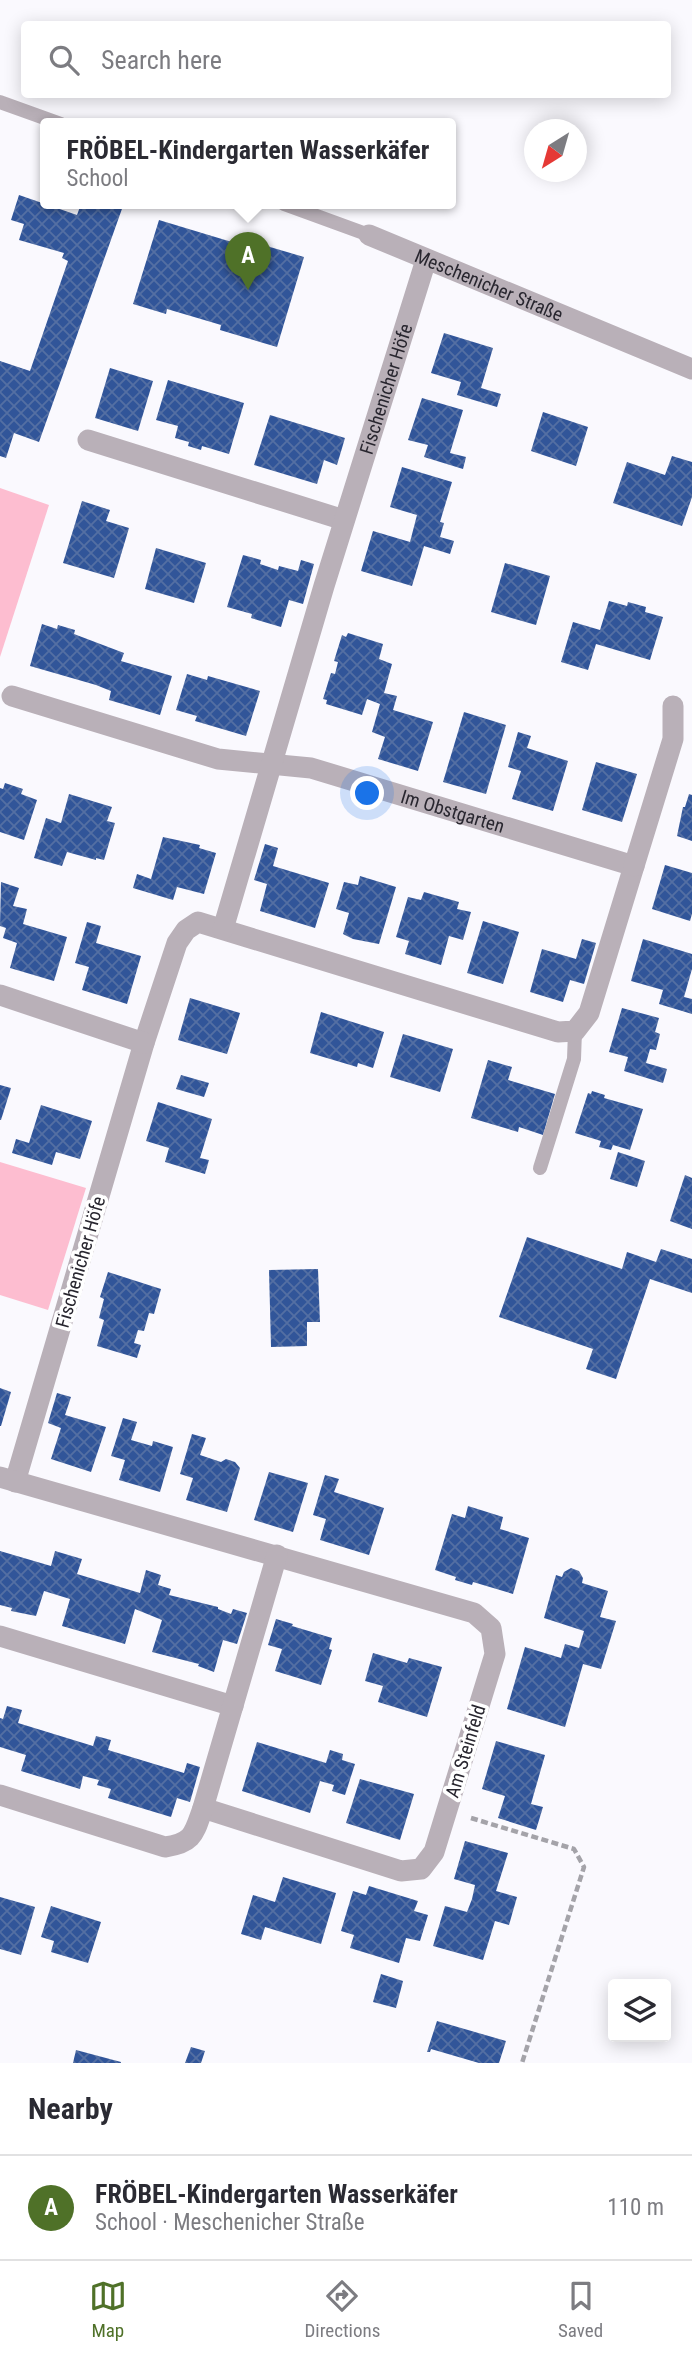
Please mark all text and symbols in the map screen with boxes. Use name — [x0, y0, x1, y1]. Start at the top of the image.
search box — [21, 21, 671, 98]
icon: search — [45, 41, 83, 79]
text: Search here — [101, 45, 222, 75]
popup — [40, 118, 456, 209]
north arrow — [524, 119, 587, 182]
text: FRÖBEL-Kindergarten Wasserkäfer — [67, 135, 429, 165]
text: School — [67, 165, 129, 192]
pin: A — [225, 232, 271, 290]
street label: Meschenicher Straße — [411, 244, 566, 326]
street label: Fischenicher Höfe — [355, 321, 417, 457]
your location — [350, 776, 384, 810]
street label: Im Obstgarten — [398, 785, 507, 838]
street label: Fischenicher Höfe — [51, 1194, 110, 1330]
street label: Am Steinfeld — [440, 1702, 491, 1800]
map controls — [608, 1979, 671, 2042]
button: layers — [608, 1979, 671, 2042]
text: Nearby — [28, 2091, 113, 2126]
text: FRÖBEL-Kindergarten Wasserkäfer — [95, 2179, 458, 2209]
text: A — [44, 2194, 58, 2221]
text: 110 m — [607, 2194, 664, 2221]
text: School · Meschenicher Straße — [95, 2209, 365, 2236]
tab: Map — [89, 2277, 127, 2342]
tab: Directions — [304, 2277, 380, 2342]
tab: Saved — [558, 2277, 603, 2342]

